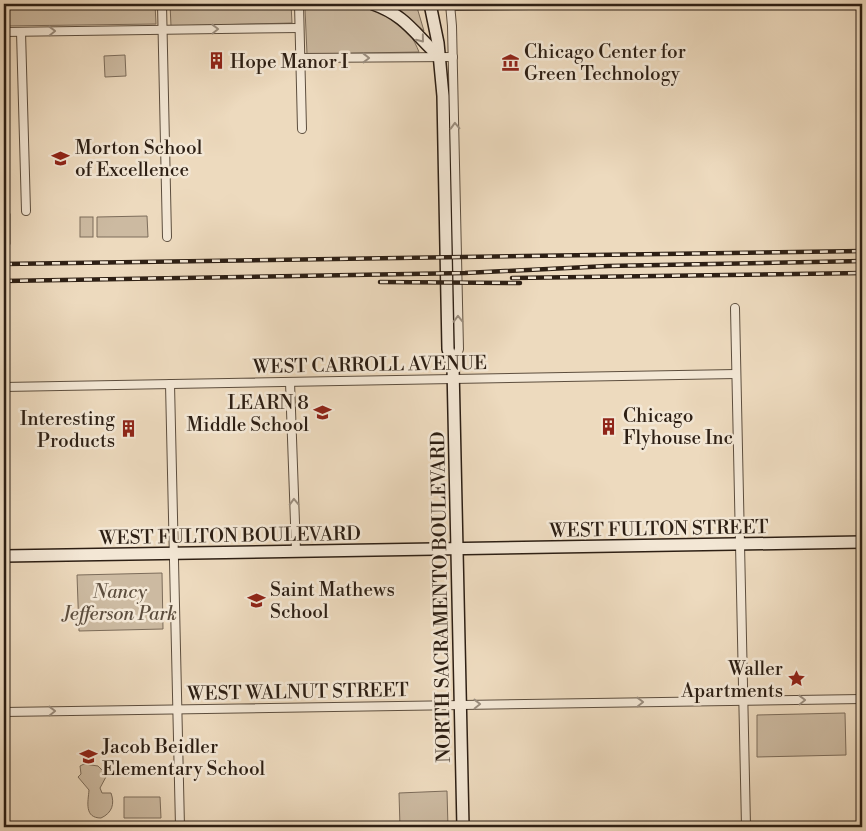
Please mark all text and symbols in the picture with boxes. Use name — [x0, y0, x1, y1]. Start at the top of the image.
one-way arrow — [212, 24, 219, 34]
one-way arrow — [49, 26, 57, 37]
one-way arrow — [416, 33, 424, 42]
place label: Chicago Center for Green Technology — [524, 40, 686, 86]
place label: Hope Manor I — [230, 50, 348, 74]
building icon: Hope Manor I — [206, 51, 226, 71]
museum icon: Chicago Center for Green Technology — [500, 52, 520, 72]
one-way arrow — [363, 53, 371, 63]
one-way arrow — [450, 122, 460, 130]
place label: Morton School of Excellence — [75, 136, 203, 182]
school or university icon: Morton School of Excellence — [51, 148, 71, 168]
one-way arrow — [453, 315, 464, 323]
street label: WEST CARROLL AVENUE — [252, 351, 487, 379]
place label: LEARN 8 Middle School — [187, 391, 309, 437]
school or university icon: LEARN 8 Middle School — [313, 403, 333, 423]
place label: Chicago Flyhouse Inc — [623, 404, 733, 450]
place label: Interesting Products — [20, 407, 115, 453]
building icon: Chicago Flyhouse Inc — [599, 416, 619, 436]
building icon: Interesting Products — [119, 419, 139, 439]
street label: NORTH SACRAMENTO BOULEVARD — [426, 431, 456, 763]
one-way arrow — [289, 498, 300, 506]
street label: WEST FULTON STREET — [548, 515, 769, 543]
street label: WEST FULTON BOULEVARD — [98, 522, 361, 550]
place label: Saint Mathews School — [270, 578, 395, 624]
park label: Nancy Jefferson Park — [61, 580, 177, 626]
school or university icon: Saint Mathews School — [246, 590, 266, 610]
place label: Waller Apartments — [680, 657, 783, 703]
place icon: Waller Apartments — [787, 669, 807, 689]
street label: WEST WALNUT STREET — [186, 678, 409, 706]
one-way arrow — [799, 695, 807, 705]
one-way arrow — [636, 697, 644, 707]
one-way arrow — [474, 699, 482, 709]
one-way arrow — [49, 706, 57, 716]
place label: Jacob Beidler Elementary School — [101, 735, 266, 781]
school or university icon: Jacob Beidler Elementary School — [78, 747, 98, 767]

